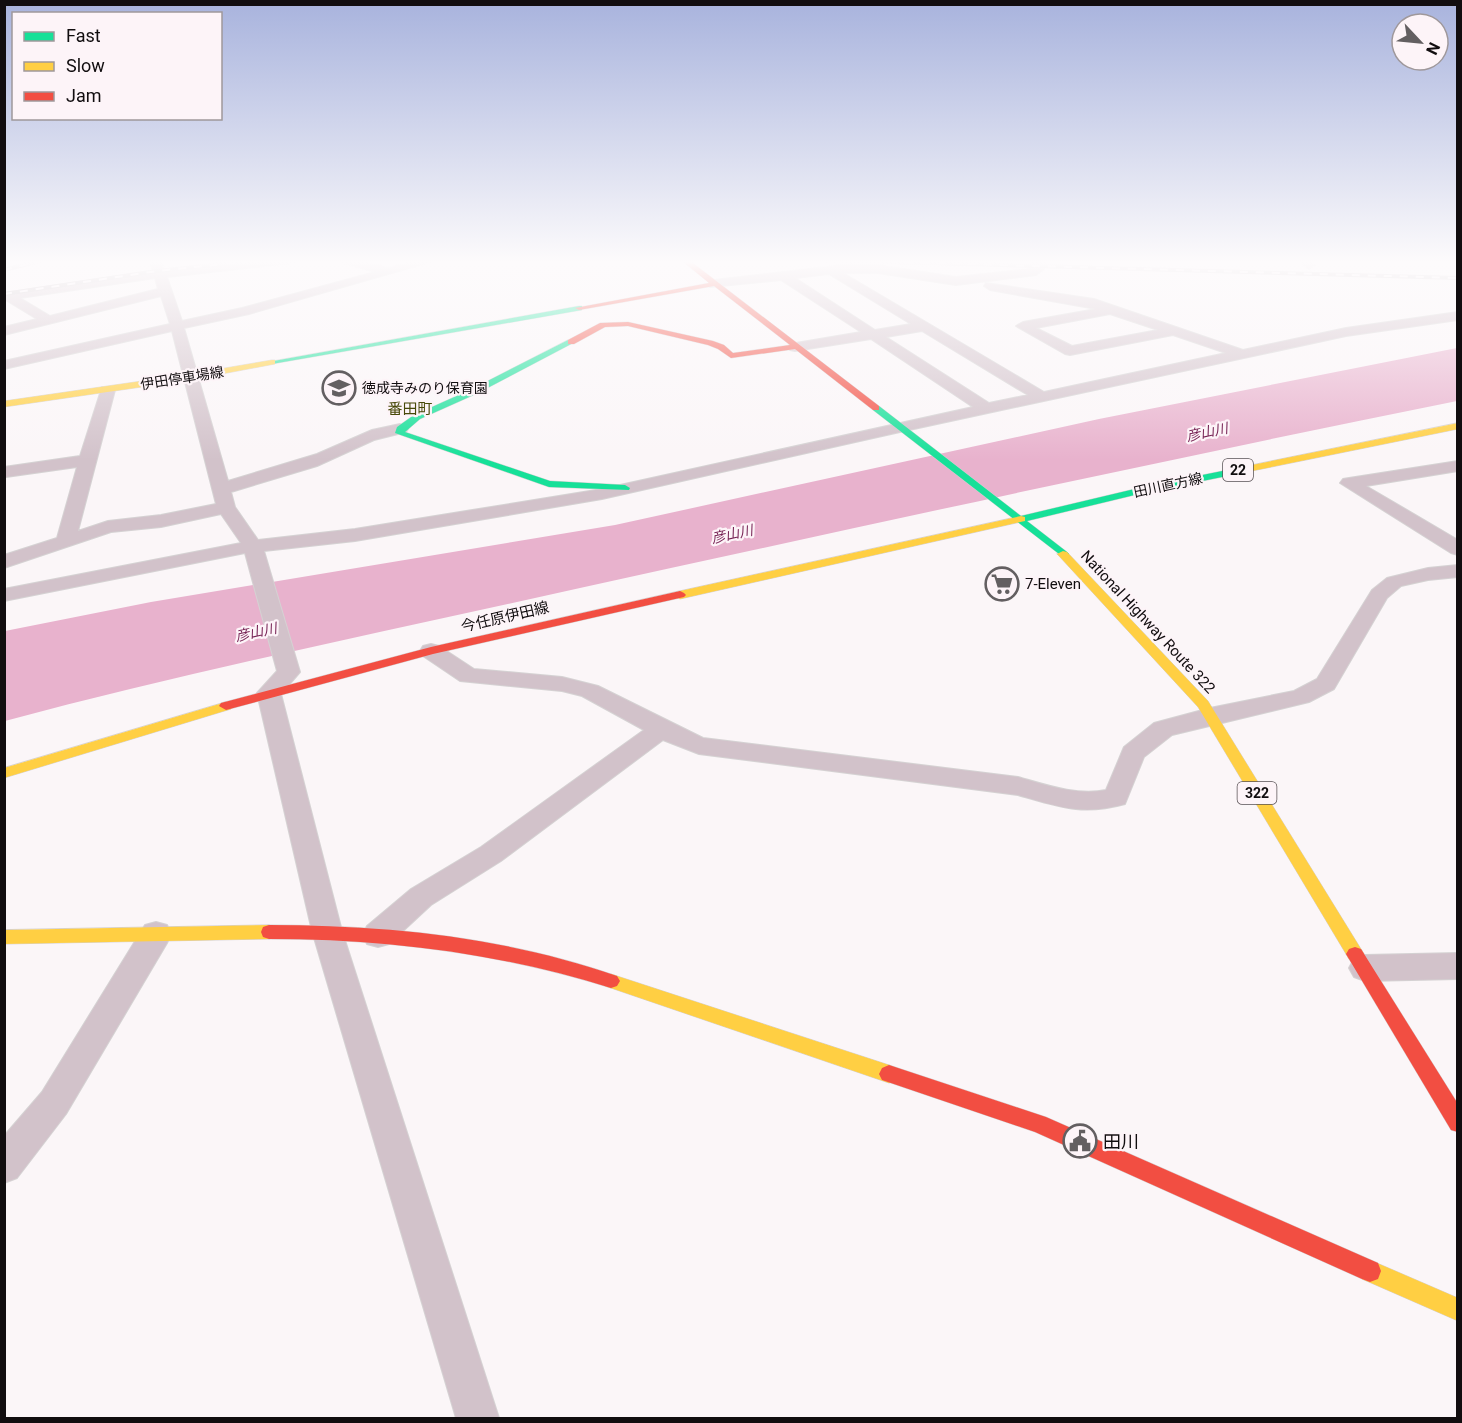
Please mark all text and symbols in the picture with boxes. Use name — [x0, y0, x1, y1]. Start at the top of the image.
legend — [12, 12, 222, 120]
north arrow — [1390, 12, 1450, 72]
text: Fast — [66, 25, 101, 46]
text: N — [1422, 39, 1444, 58]
text: Slow — [66, 55, 105, 76]
text: Jam — [66, 85, 102, 106]
street label: 伊田停車場線 — [139, 364, 225, 392]
school or university icon: 徳成寺みのり保育園 — [321, 370, 357, 406]
place label: 徳成寺みのり保育園 — [362, 380, 488, 396]
district label: 番田町 — [387, 400, 433, 418]
water label: 彦山川 — [1185, 419, 1231, 444]
road number: 22 — [1223, 459, 1253, 481]
street label: 田川直方線 — [1132, 470, 1204, 500]
water label: 彦山川 — [710, 521, 756, 546]
street label: National Highway Route 322 — [1077, 547, 1219, 697]
supermarket icon: 7-Eleven — [984, 566, 1020, 602]
place label: 7-Eleven — [1025, 575, 1081, 593]
street label: 今任原伊田線 — [459, 598, 551, 636]
water label: 彦山川 — [234, 619, 280, 644]
road number: 322 — [1238, 782, 1276, 804]
public building icon: 田川 — [1062, 1123, 1098, 1159]
place label: 田川 — [1103, 1131, 1139, 1152]

